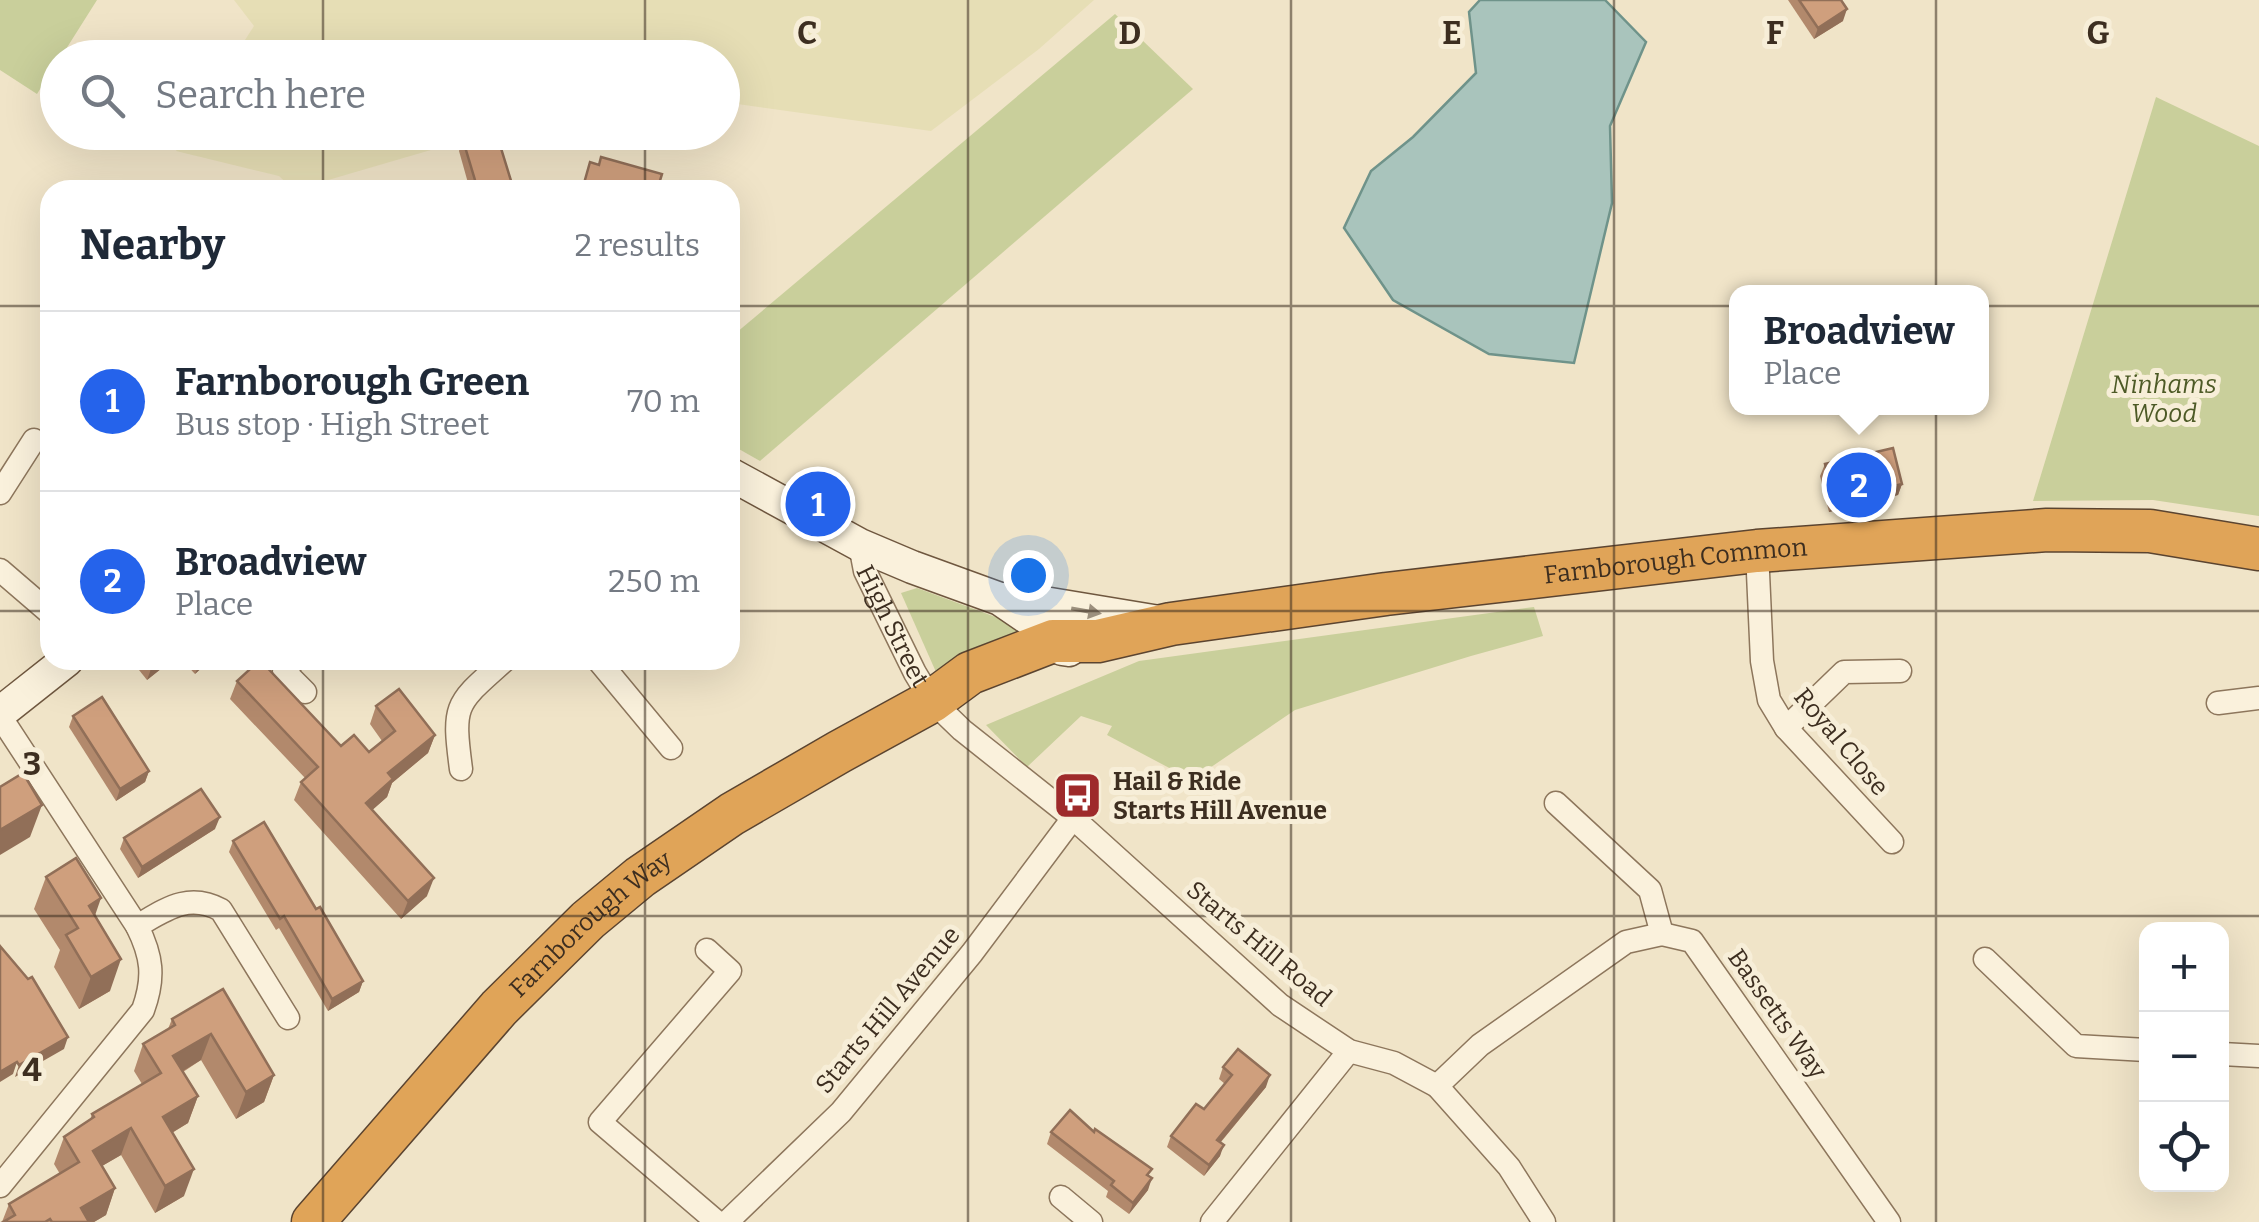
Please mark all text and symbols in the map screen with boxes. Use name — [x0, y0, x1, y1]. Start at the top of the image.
text: C — [797, 14, 817, 52]
text: D — [1119, 14, 1141, 52]
text: E — [1442, 14, 1462, 52]
text: F — [1766, 14, 1784, 52]
text: G — [2087, 14, 2110, 52]
search box — [40, 40, 740, 150]
icon: search — [75, 68, 130, 123]
text: Search here — [155, 72, 366, 118]
text: Nearby — [80, 220, 225, 270]
text: 2 results — [574, 226, 700, 264]
popup — [1729, 285, 1989, 415]
text: Broadview — [1763, 308, 1955, 354]
text: Place — [1763, 354, 1842, 392]
text: Farnborough Green — [175, 359, 529, 405]
park label: Ninhams Wood — [2111, 370, 2217, 429]
text: 1 — [106, 382, 119, 420]
text: 70 m — [627, 382, 700, 420]
text: Bus stop · High Street — [175, 405, 489, 443]
pin: 2 — [1826, 448, 1892, 522]
pin: 1 — [786, 466, 850, 542]
street label: Farnborough Common — [1542, 532, 1808, 591]
text: Broadview — [175, 539, 366, 585]
your location — [1003, 550, 1054, 601]
street label: High Street — [850, 560, 935, 693]
text: 2 — [103, 562, 122, 600]
text: 250 m — [608, 562, 700, 600]
text: Place — [175, 585, 253, 623]
one-way arrow — [1070, 604, 1102, 619]
street label: Royal Close — [1787, 682, 1895, 802]
text: 3 — [23, 745, 41, 783]
place label: Hail & Ride Starts Hill Avenue — [1113, 767, 1327, 826]
bus stop icon: Hail & Ride Starts Hill Avenue — [1052, 770, 1104, 822]
street label: Farnborough Way — [503, 844, 678, 1004]
street label: Starts Hill Road — [1181, 875, 1338, 1013]
street label: Starts Hill Avenue — [809, 920, 967, 1100]
map controls — [2139, 922, 2229, 1192]
button: + — [2139, 922, 2229, 1012]
street label: Bassetts Way — [1721, 943, 1833, 1085]
button: − — [2139, 1012, 2229, 1102]
text: 4 — [22, 1051, 42, 1089]
button: locate — [2139, 1102, 2229, 1192]

